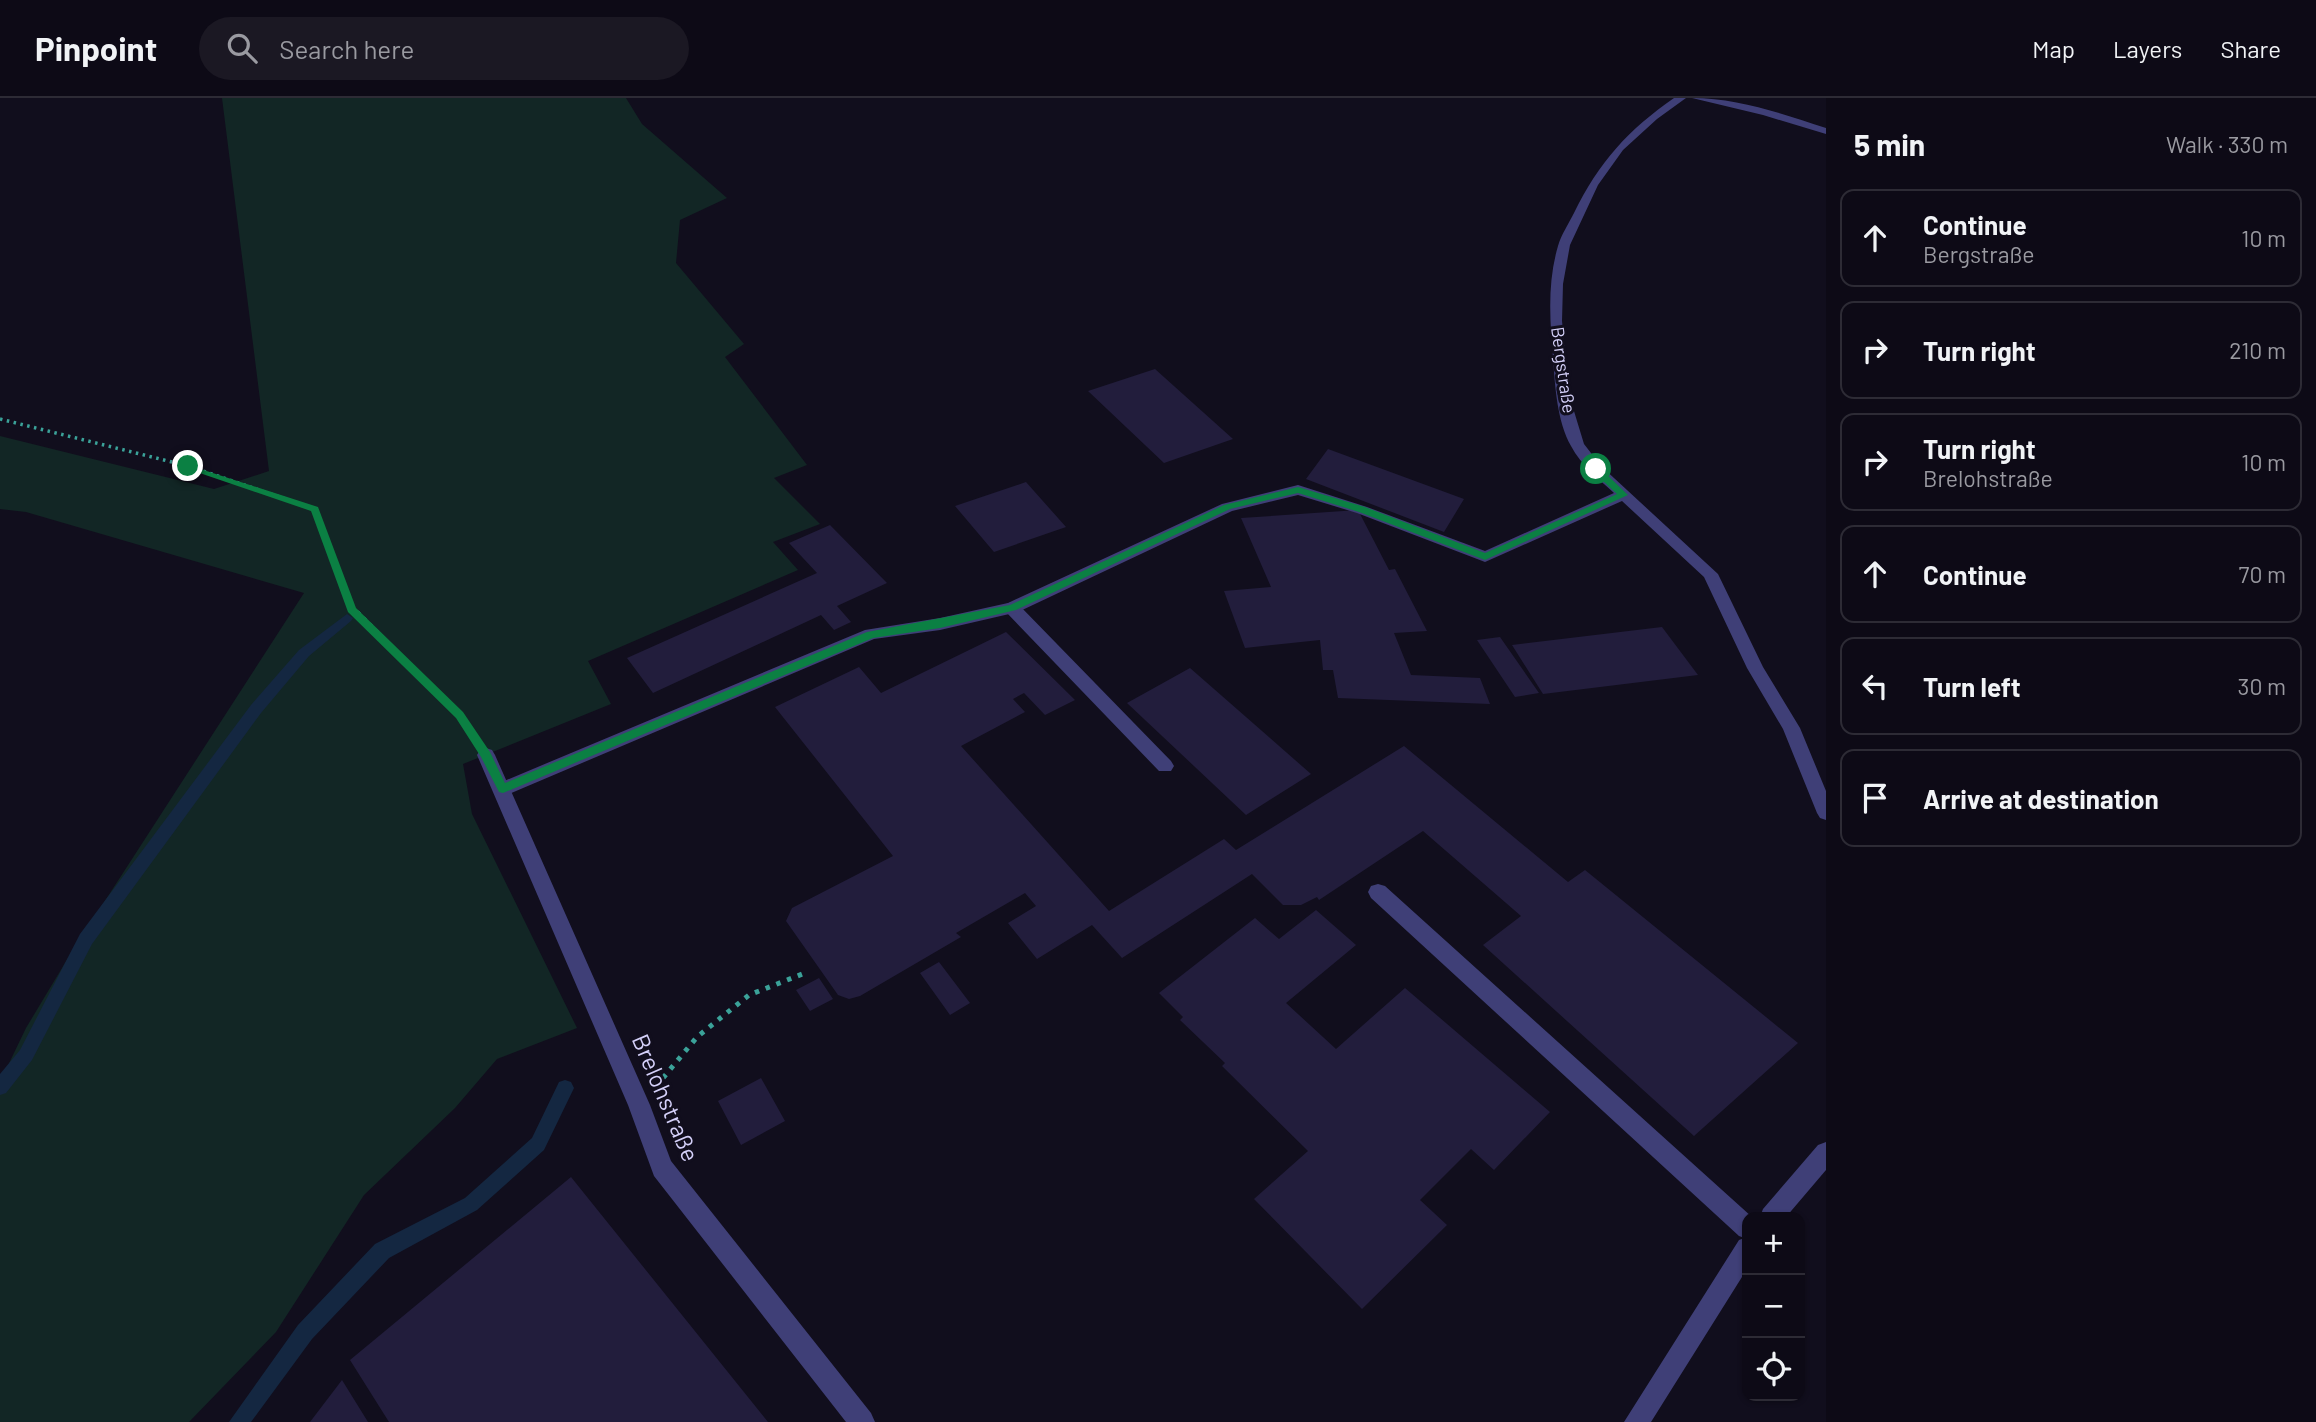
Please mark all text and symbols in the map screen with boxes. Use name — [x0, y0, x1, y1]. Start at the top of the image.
search box — [199, 17, 689, 80]
text: Pinpoint — [35, 28, 157, 68]
icon: search — [223, 29, 261, 67]
text: Search here — [279, 33, 414, 64]
text: Map — [2032, 34, 2075, 63]
text: Layers — [2113, 34, 2182, 63]
text: Share — [2220, 34, 2281, 63]
text: 5 min — [1854, 126, 1925, 162]
text: Walk · 330 m — [2166, 130, 2288, 158]
text: Continue — [1923, 209, 2027, 240]
icon: ahead — [1856, 219, 1894, 257]
text: 10 m — [2241, 224, 2286, 252]
text: Bergstraße — [1923, 240, 2034, 268]
street label: Bergstraße — [1547, 325, 1581, 415]
icon: right — [1856, 331, 1894, 369]
text: Turn right — [1923, 335, 2036, 366]
text: 210 m — [2229, 336, 2286, 364]
text: Turn right — [1923, 433, 2036, 464]
icon: right — [1856, 443, 1894, 481]
text: 10 m — [2241, 448, 2286, 476]
route end — [172, 450, 203, 481]
route start — [1580, 453, 1611, 484]
text: Brelohstraße — [1923, 464, 2053, 492]
icon: ahead — [1856, 555, 1894, 593]
text: Continue — [1923, 559, 2027, 590]
text: 70 m — [2239, 560, 2286, 588]
icon: left — [1856, 667, 1894, 705]
text: Turn left — [1923, 671, 2021, 702]
text: 30 m — [2238, 672, 2286, 700]
icon: arrive — [1856, 779, 1894, 817]
text: Arrive at destination — [1923, 783, 2159, 814]
street label: Brelohstraße — [627, 1029, 706, 1165]
map controls — [1742, 1212, 1805, 1401]
button: + — [1742, 1212, 1805, 1275]
button: − — [1742, 1275, 1805, 1338]
button: locate — [1742, 1338, 1805, 1401]

